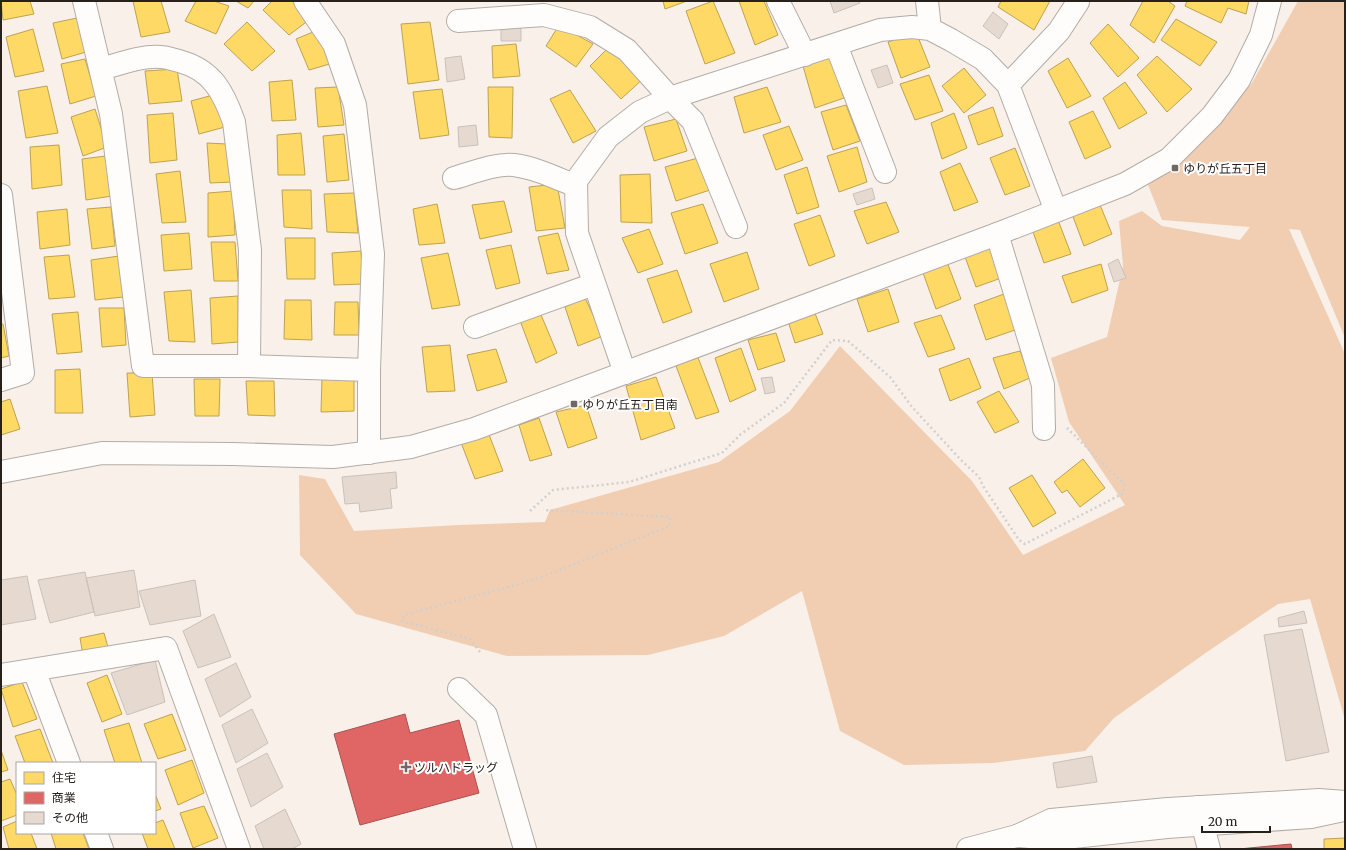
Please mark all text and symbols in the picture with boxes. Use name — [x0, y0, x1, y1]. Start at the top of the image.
place label: ゆりが丘五丁目 — [1183, 161, 1267, 176]
marker: ゆりが丘五丁目 — [1170, 163, 1180, 173]
place label: ゆりが丘五丁目南 — [582, 397, 678, 412]
marker: ゆりが丘五丁目南 — [569, 399, 579, 409]
place label: ツルハドラッグ — [414, 760, 498, 775]
legend — [16, 762, 156, 834]
marker: ツルハドラッグ — [401, 762, 411, 772]
text: 住宅 — [52, 770, 76, 785]
text: 商業 — [52, 790, 76, 805]
scale bar — [1202, 808, 1270, 834]
text: その他 — [52, 810, 88, 825]
text: 20 m — [1208, 814, 1237, 829]

